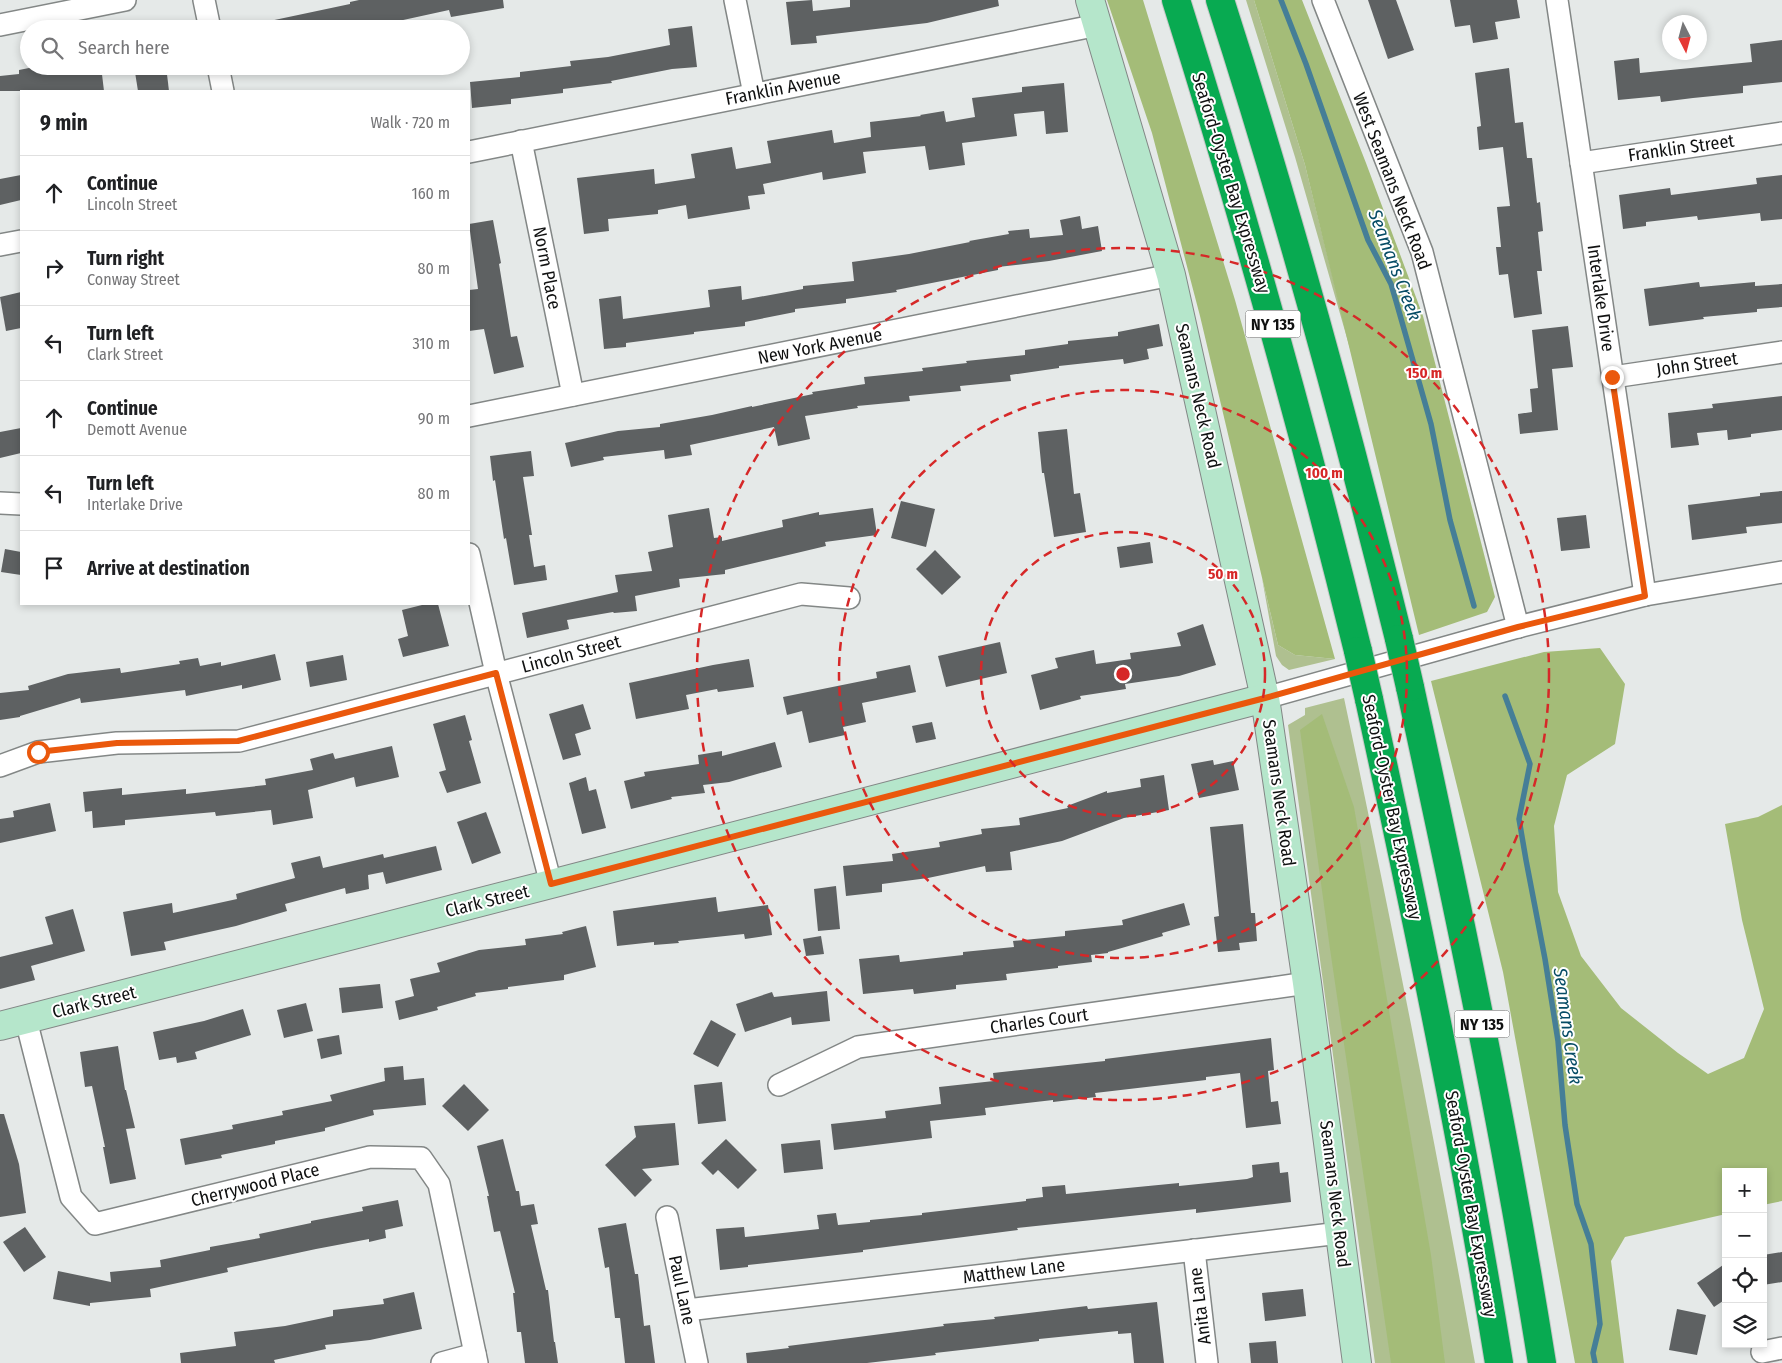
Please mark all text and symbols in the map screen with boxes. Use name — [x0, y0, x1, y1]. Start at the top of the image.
north arrow — [1662, 15, 1707, 60]
search box — [20, 20, 470, 75]
icon: search — [38, 34, 66, 62]
text: Search here — [78, 36, 170, 59]
street label: Franklin Avenue — [724, 66, 843, 110]
street label: Seaford-Oyster Bay Expressway — [1187, 70, 1275, 296]
street label: West Seamans Neck Road — [1348, 89, 1436, 273]
text: 9 min — [40, 110, 88, 136]
text: Walk · 720 m — [370, 113, 450, 132]
street label: Franklin Street — [1627, 130, 1736, 166]
text: Continue — [87, 172, 158, 195]
icon: ahead — [40, 179, 68, 207]
text: 160 m — [411, 184, 450, 203]
text: Lincoln Street — [87, 195, 177, 214]
water label: Seamans Creek — [1363, 205, 1427, 324]
street label: Norm Place — [528, 225, 566, 311]
street label: Interlake Drive — [1583, 243, 1619, 353]
text: Turn right — [87, 247, 164, 270]
icon: right — [40, 254, 68, 282]
text: 80 m — [418, 259, 450, 278]
text: Conway Street — [87, 270, 180, 289]
road number: NY 135 — [1246, 310, 1300, 338]
street label: Seamans Neck Road — [1171, 321, 1225, 471]
text: Turn left — [87, 322, 154, 345]
street label: New York Avenue — [756, 323, 884, 369]
icon: left — [40, 329, 68, 357]
text: 310 m — [413, 334, 450, 353]
text: Clark Street — [87, 345, 163, 364]
street label: John Street — [1655, 347, 1739, 381]
text: 150 m — [1406, 364, 1442, 382]
route end — [1601, 366, 1624, 389]
text: Continue — [87, 397, 158, 420]
icon: ahead — [40, 404, 68, 432]
text: 90 m — [418, 409, 450, 428]
text: Demott Avenue — [87, 420, 187, 439]
text: 100 m — [1305, 464, 1343, 482]
text: Turn left — [87, 472, 154, 495]
icon: left — [40, 479, 68, 507]
text: 80 m — [418, 484, 450, 503]
text: Interlake Drive — [87, 495, 183, 514]
icon: arrive — [40, 554, 68, 582]
text: Arrive at destination — [87, 557, 250, 580]
text: 50 m — [1208, 565, 1238, 583]
street label: Lincoln Street — [519, 630, 623, 678]
centre of rings — [1114, 665, 1132, 683]
street label: Seaford-Oyster Bay Expressway — [1357, 692, 1427, 922]
street label: Seamans Neck Road — [1258, 718, 1300, 868]
route start — [27, 741, 50, 764]
street label: Clark Street — [443, 880, 531, 922]
water label: Seamans Creek — [1548, 965, 1588, 1086]
street label: Clark Street — [50, 981, 138, 1023]
street label: Charles Court — [989, 1003, 1090, 1039]
road number: NY 135 — [1454, 1011, 1510, 1038]
street label: Seaford-Oyster Bay Expressway — [1440, 1089, 1502, 1319]
street label: Seamans Neck Road — [1315, 1119, 1355, 1269]
street label: Cherrywood Place — [189, 1158, 322, 1212]
map controls — [1722, 1168, 1767, 1348]
button: + — [1722, 1168, 1767, 1213]
button: − — [1722, 1213, 1767, 1258]
street label: Paul Lane — [664, 1253, 700, 1327]
street label: Matthew Lane — [962, 1254, 1066, 1288]
button: locate — [1722, 1258, 1767, 1303]
street label: Anita Lane — [1184, 1266, 1216, 1346]
button: layers — [1722, 1303, 1767, 1348]

